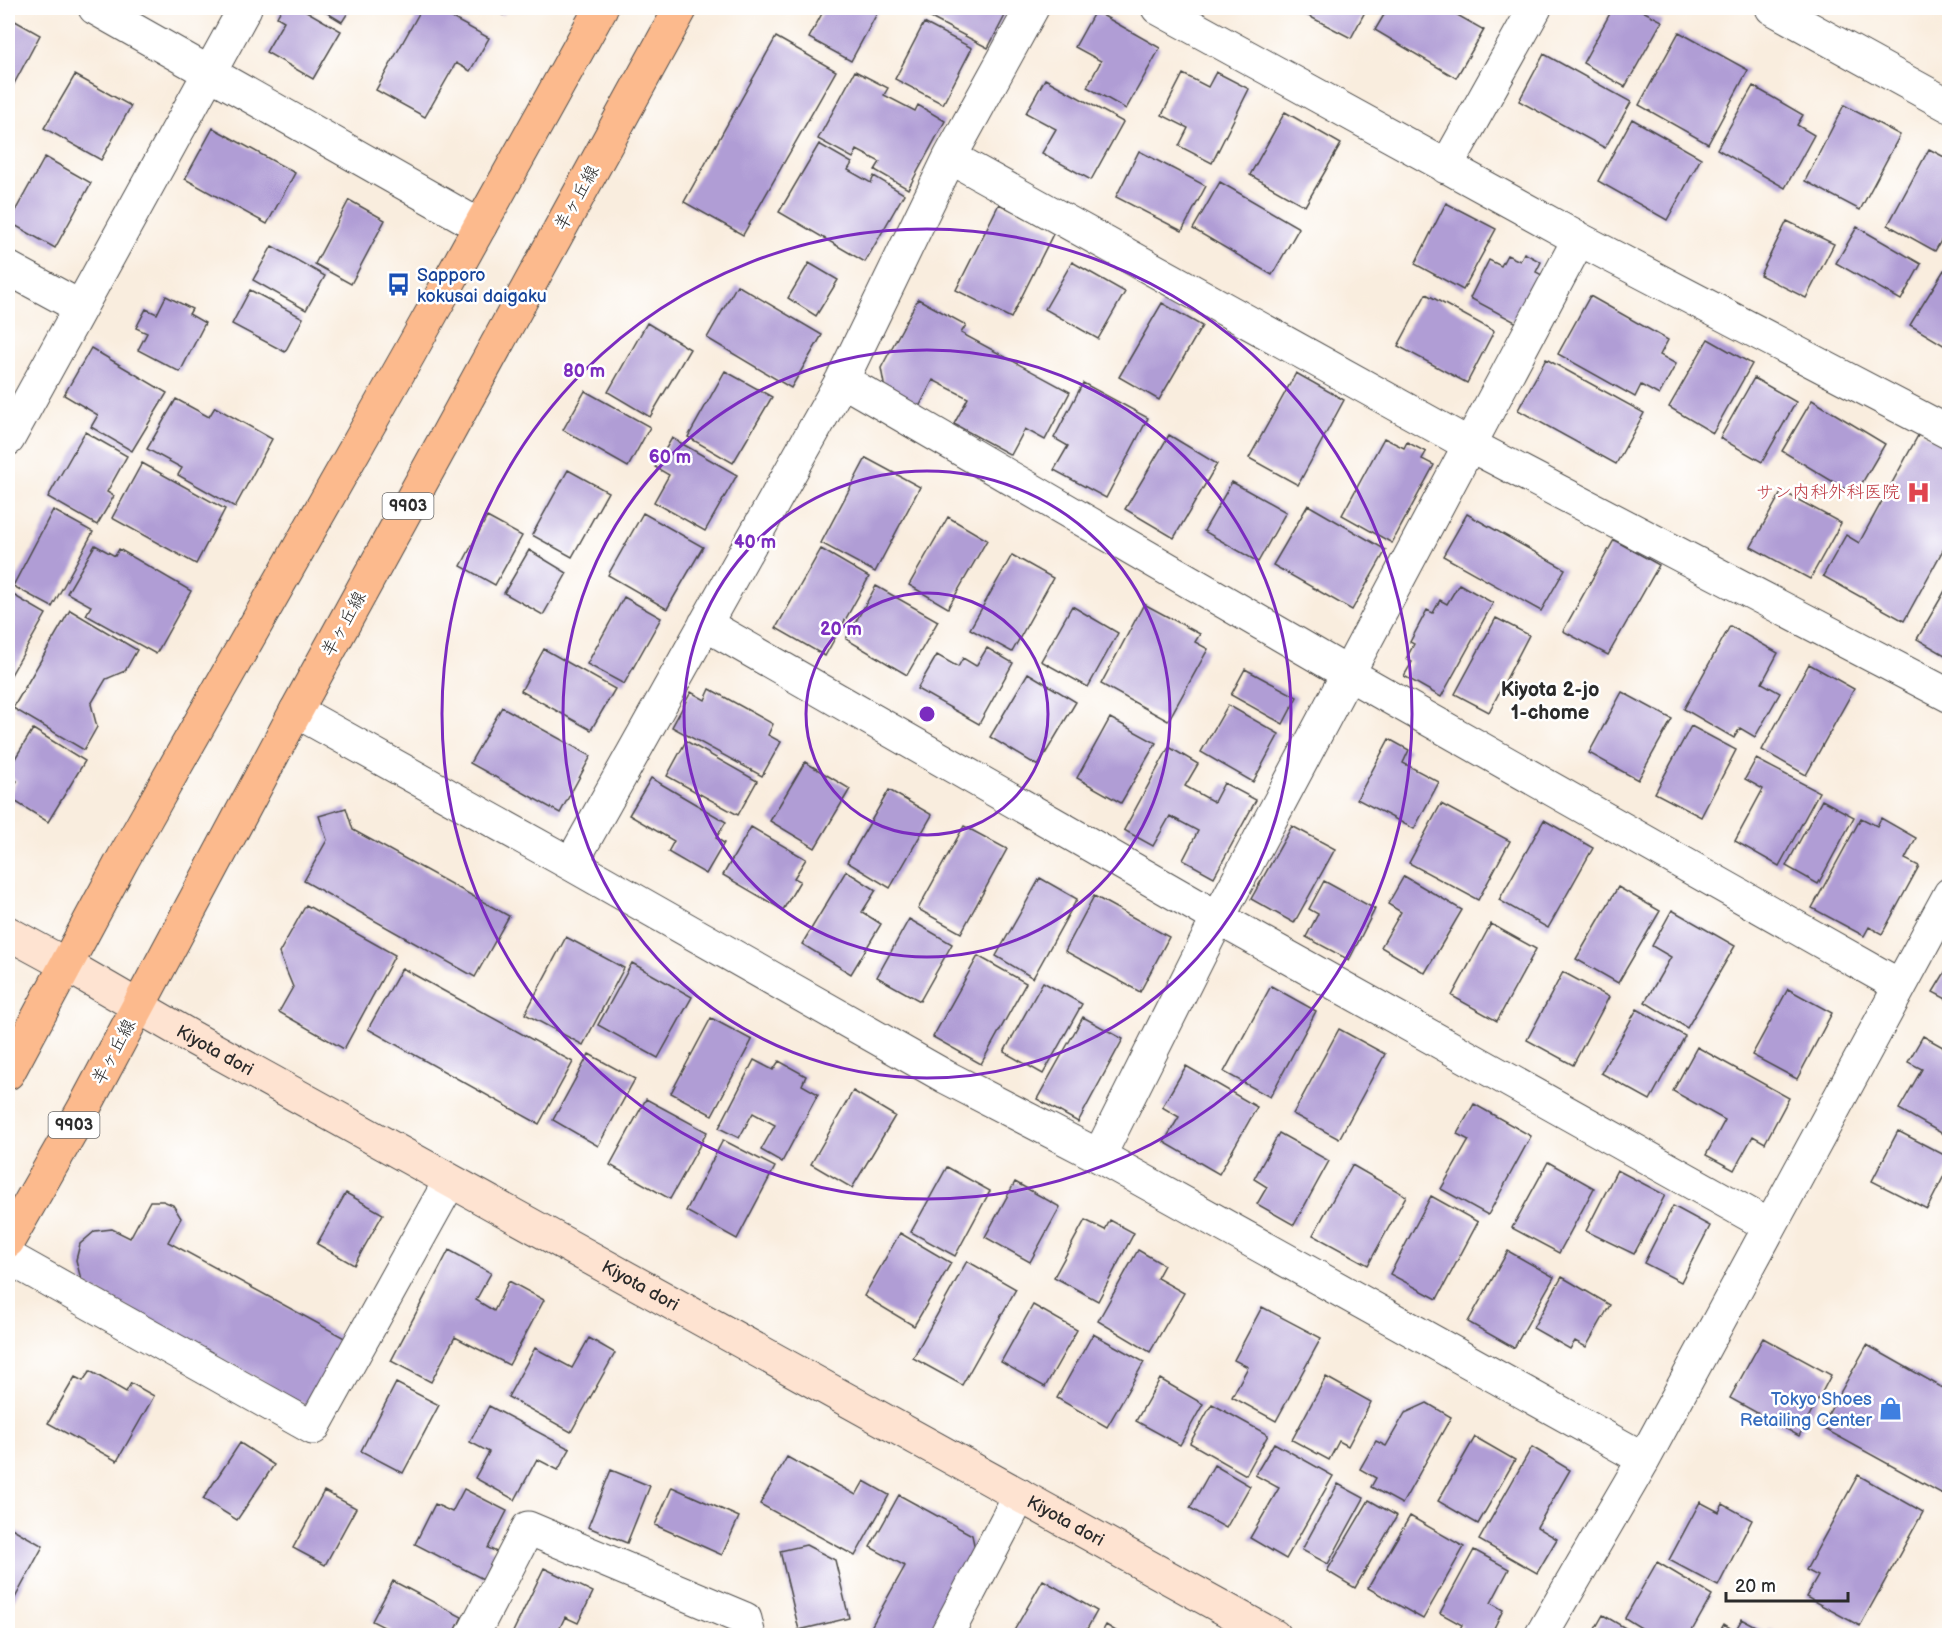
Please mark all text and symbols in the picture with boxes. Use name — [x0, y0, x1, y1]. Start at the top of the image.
street label: 羊ヶ丘線 — [550, 161, 604, 235]
place label: Sapporo kokusai daigaku — [417, 265, 547, 307]
bus stop icon: Sapporo kokusai daigaku — [386, 272, 412, 298]
text: 80 m — [563, 361, 605, 382]
text: 60 m — [649, 447, 691, 468]
hospital icon: サン内科外科医院 — [1905, 479, 1931, 505]
place label: サン内科外科医院 — [1756, 482, 1900, 503]
road number: 9903 — [382, 493, 434, 519]
text: 40 m — [734, 532, 776, 553]
street label: 羊ヶ丘線 — [317, 587, 371, 661]
text: 20 m — [820, 619, 862, 640]
district label: Kiyota 2-jo 1-chome — [1501, 678, 1599, 725]
centre of rings — [917, 704, 937, 724]
street label: 羊ヶ丘線 — [88, 1015, 140, 1089]
street label: Kiyota dori — [173, 1020, 257, 1080]
road number: 9903 — [48, 1112, 100, 1138]
street label: Kiyota dori — [598, 1256, 683, 1315]
place label: Tokyo Shoes Retailing Center — [1740, 1389, 1872, 1431]
shop icon: Tokyo Shoes Retailing Center — [1877, 1396, 1903, 1422]
street label: Kiyota dori — [1023, 1491, 1108, 1550]
scale bar — [1726, 1565, 1848, 1603]
text: 20 m — [1735, 1576, 1776, 1597]

